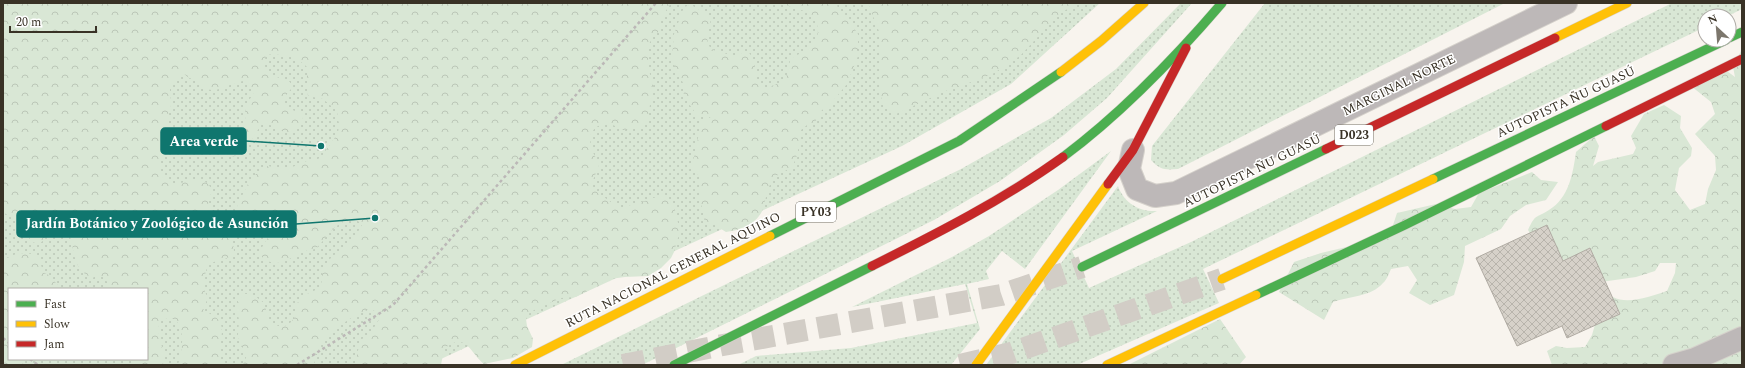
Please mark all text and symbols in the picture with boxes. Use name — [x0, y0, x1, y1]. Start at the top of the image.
scale bar — [10, 8, 96, 34]
north arrow — [1697, 8, 1737, 48]
text: N — [1705, 10, 1721, 29]
text: 20 m — [16, 13, 41, 32]
street label: MARGINAL NORTE — [1339, 49, 1459, 121]
street label: AUTOPISTA ÑU GUASÚ — [1493, 61, 1639, 143]
road number: D023 — [1335, 125, 1373, 145]
callout: Area verde — [161, 128, 246, 154]
street label: AUTOPISTA ÑU GUASÚ — [1180, 129, 1324, 213]
text: Area verde — [169, 131, 239, 152]
road number: PY03 — [796, 202, 836, 222]
street label: RUTA NACIONAL GENERAL AQUINO — [562, 207, 784, 333]
callout: Jardín Botánico y Zoológico de Asunción — [17, 211, 296, 237]
text: Jardín Botánico y Zoológico de Asunción — [25, 213, 289, 234]
legend — [8, 288, 148, 360]
text: Fast — [44, 295, 66, 314]
text: Slow — [44, 315, 70, 334]
text: Jam — [44, 335, 65, 354]

